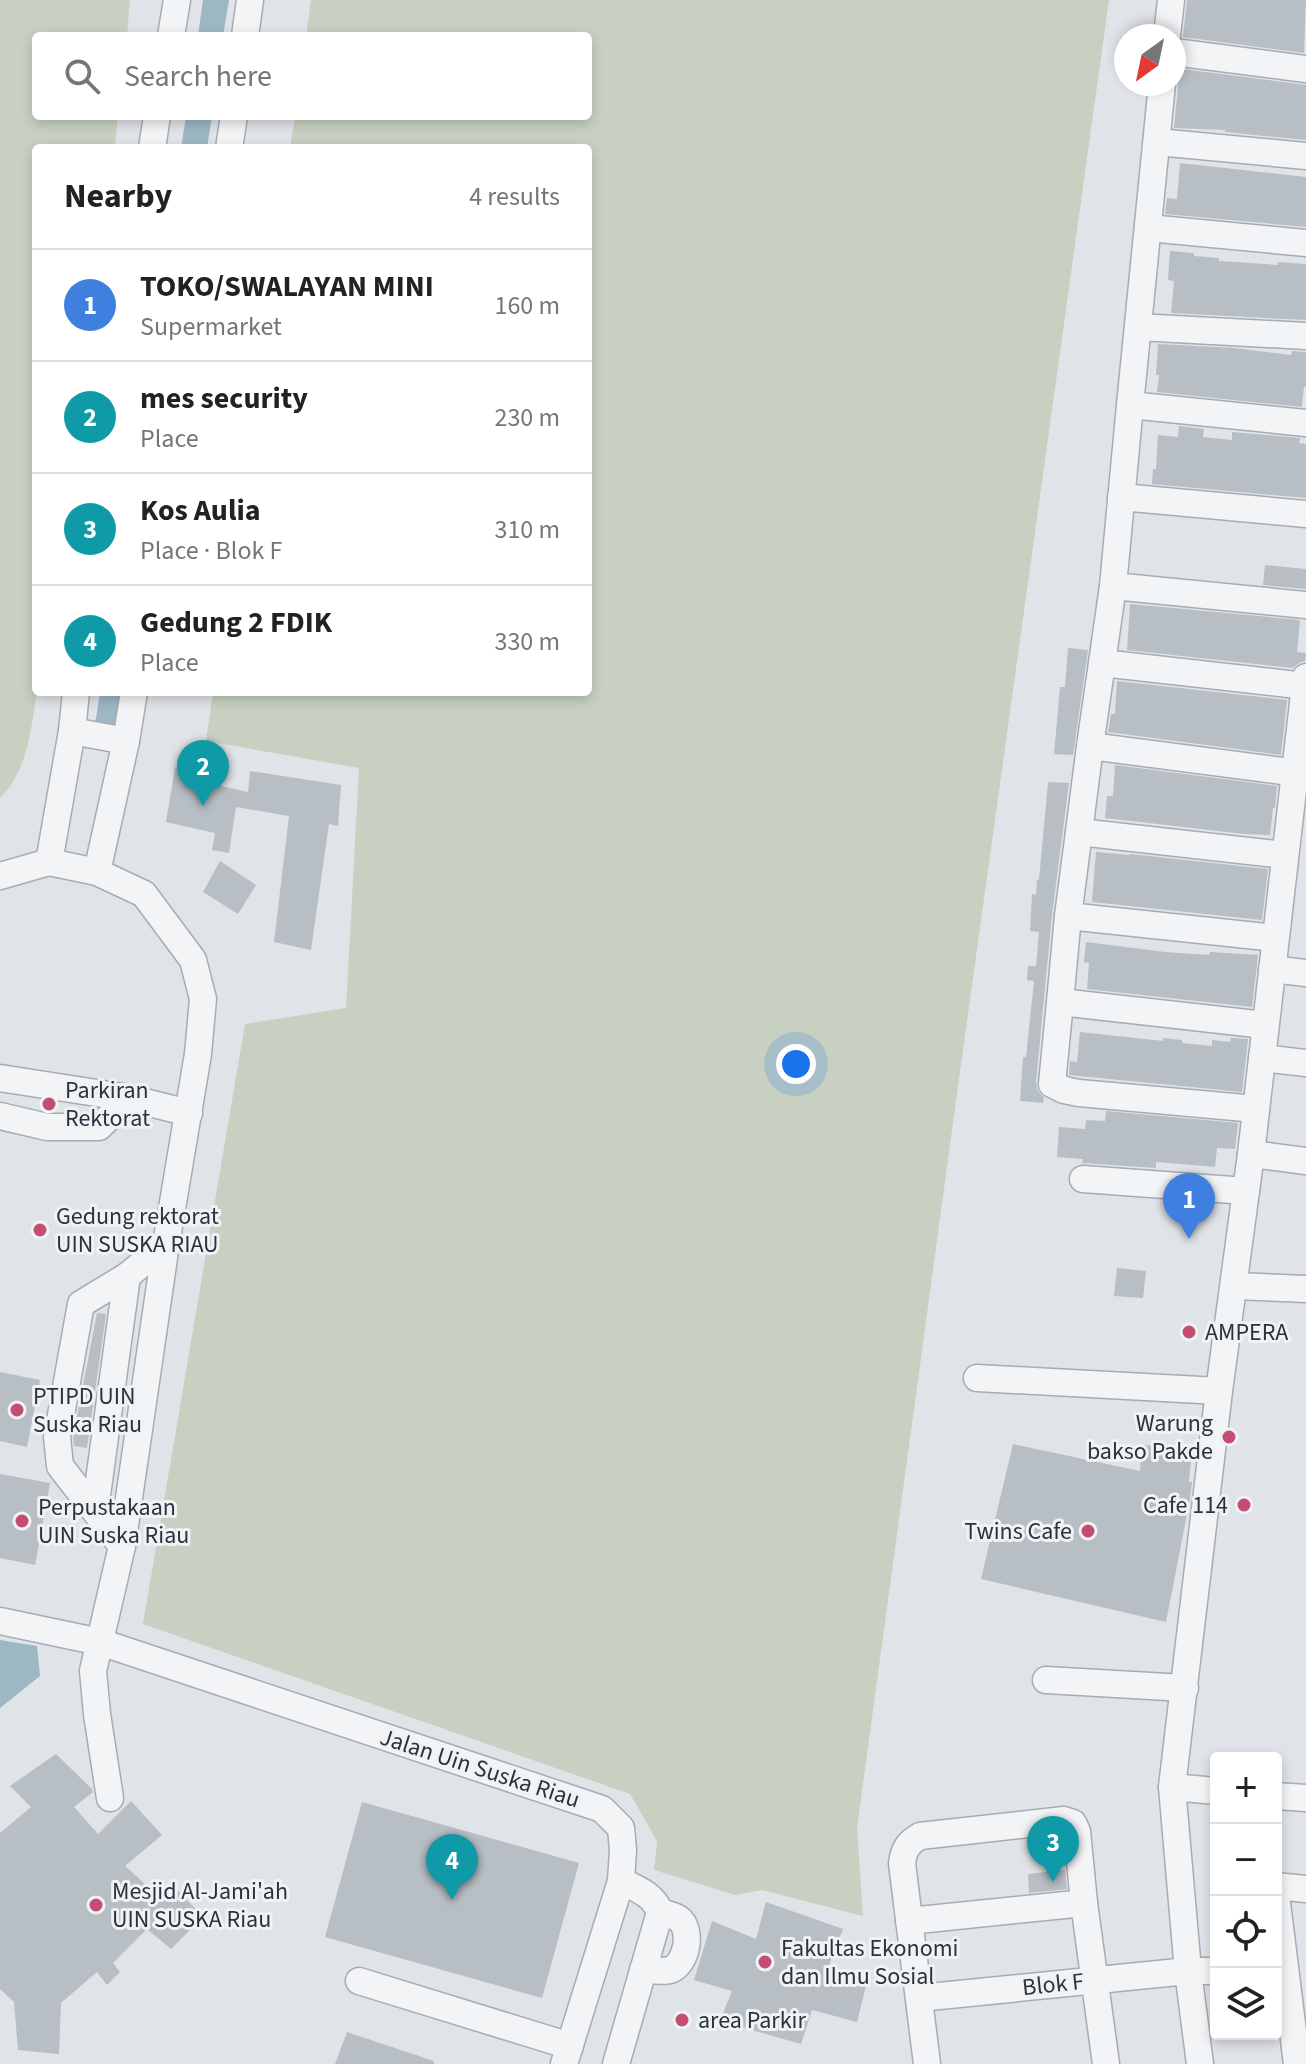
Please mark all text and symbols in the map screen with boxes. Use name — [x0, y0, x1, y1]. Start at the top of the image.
north arrow — [1114, 24, 1186, 96]
search box — [32, 32, 592, 120]
icon: search — [60, 54, 104, 98]
text: Search here — [124, 55, 272, 98]
text: Nearby — [64, 172, 172, 221]
text: 4 results — [469, 178, 560, 215]
text: TOKO/SWALAYAN MINI — [140, 265, 434, 308]
text: 1 — [83, 287, 97, 324]
text: 160 m — [494, 287, 560, 324]
text: Supermarket — [140, 308, 282, 345]
text: mes security — [140, 377, 308, 420]
text: 2 — [83, 399, 97, 436]
text: 230 m — [494, 399, 560, 436]
text: Place — [140, 420, 199, 457]
text: Kos Aulia — [140, 489, 261, 532]
text: 3 — [83, 511, 97, 548]
text: 310 m — [494, 511, 560, 548]
text: Place · Blok F — [140, 532, 282, 569]
text: Gedung 2 FDIK — [140, 601, 332, 644]
text: 4 — [83, 623, 97, 660]
text: 330 m — [494, 623, 560, 660]
text: Place — [140, 644, 199, 681]
pin: 2 — [177, 740, 229, 806]
your location — [776, 1044, 816, 1084]
place label: Parkiran Rektorat — [65, 1073, 150, 1136]
marker: Parkiran Rektorat — [40, 1095, 58, 1113]
pin: 1 — [1163, 1173, 1215, 1239]
place label: Gedung rektorat UIN SUSKA RIAU — [56, 1199, 219, 1262]
marker: Gedung rektorat UIN SUSKA RIAU — [31, 1221, 49, 1239]
place label: AMPERA — [1205, 1315, 1288, 1350]
marker: AMPERA — [1180, 1323, 1198, 1341]
place label: PTIPD UIN Suska Riau — [33, 1379, 142, 1442]
marker: PTIPD UIN Suska Riau — [8, 1401, 26, 1419]
place label: Warung bakso Pakde — [1087, 1406, 1213, 1469]
marker: Warung bakso Pakde — [1220, 1428, 1238, 1446]
place label: Cafe 114 — [1143, 1488, 1228, 1523]
place label: Perpustakaan UIN Suska Riau — [38, 1490, 189, 1553]
marker: Cafe 114 — [1235, 1496, 1253, 1514]
marker: Perpustakaan UIN Suska Riau — [13, 1512, 31, 1530]
place label: Twins Cafe — [964, 1514, 1072, 1549]
marker: Twins Cafe — [1079, 1522, 1097, 1540]
street label: Jalan Uin Suska Riau — [375, 1720, 584, 1817]
map controls — [1210, 1752, 1282, 2040]
button: + — [1210, 1752, 1282, 1824]
pin: 3 — [1027, 1816, 1079, 1882]
button: − — [1210, 1824, 1282, 1896]
pin: 4 — [426, 1834, 478, 1900]
place label: Mesjid Al-Jami'ah UIN SUSKA Riau — [112, 1874, 288, 1937]
marker: Mesjid Al-Jami'ah UIN SUSKA Riau — [87, 1896, 105, 1914]
button: locate — [1210, 1896, 1282, 1968]
place label: Fakultas Ekonomi dan Ilmu Sosial — [781, 1931, 958, 1994]
marker: Fakultas Ekonomi dan Ilmu Sosial — [756, 1953, 774, 1971]
street label: Blok F — [1021, 1964, 1086, 2005]
button: layers — [1210, 1968, 1282, 2040]
place label: area Parkir — [698, 2003, 806, 2038]
marker: area Parkir — [673, 2011, 691, 2029]

